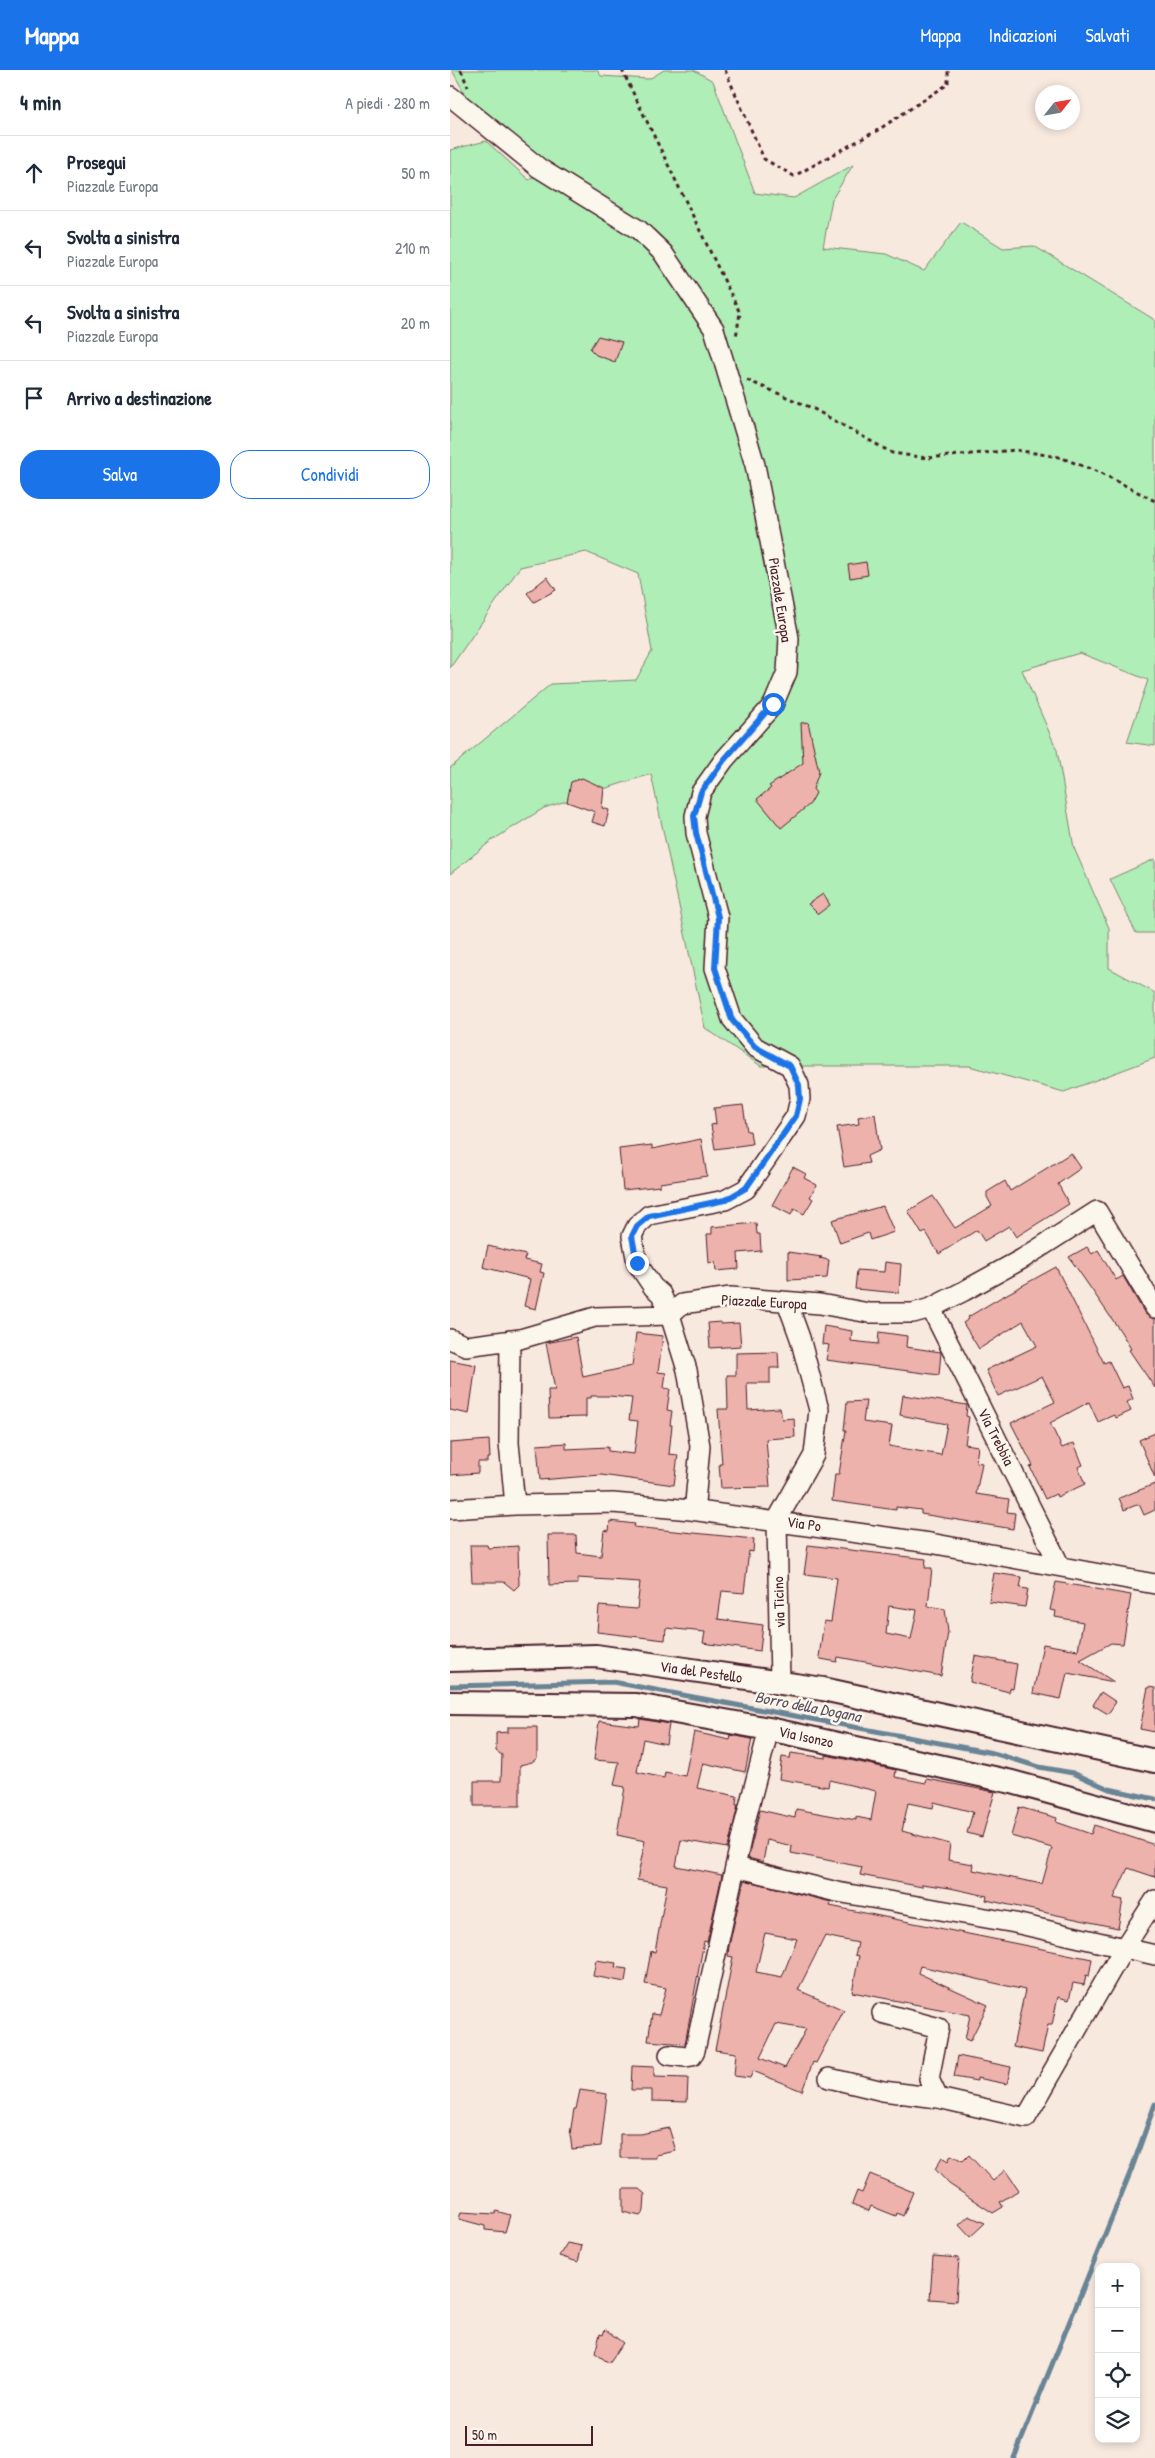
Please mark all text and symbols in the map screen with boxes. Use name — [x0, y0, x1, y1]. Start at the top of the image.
text: Mappa — [25, 19, 79, 51]
text: Mappa — [921, 23, 961, 48]
text: Indicazioni — [989, 23, 1057, 48]
text: Salvati — [1085, 23, 1130, 48]
north arrow — [1035, 85, 1080, 130]
text: 4 min — [20, 88, 61, 117]
text: A piedi · 280 m — [345, 92, 430, 114]
text: Prosegui — [67, 149, 126, 175]
icon: ahead — [20, 159, 48, 187]
text: 50 m — [402, 162, 430, 184]
text: Piazzale Europa — [67, 175, 158, 197]
text: Svolta a sinistra — [67, 224, 179, 250]
icon: left — [20, 234, 48, 262]
text: 210 m — [395, 237, 430, 259]
text: Piazzale Europa — [67, 250, 158, 272]
text: Svolta a sinistra — [67, 299, 179, 325]
icon: left — [20, 309, 48, 337]
text: 20 m — [401, 312, 430, 334]
text: Piazzale Europa — [67, 325, 158, 347]
icon: arrive — [20, 384, 48, 412]
text: Arrivo a destinazione — [67, 385, 212, 411]
button: Salva — [20, 450, 220, 499]
button: Condividi — [230, 450, 430, 499]
street label: Piazzale Europa — [763, 556, 798, 644]
route start — [762, 693, 785, 716]
route end — [626, 1252, 649, 1275]
street label: Piazzale Europa — [721, 1289, 807, 1314]
street label: Via Trebbia — [973, 1405, 1020, 1469]
street label: Via Po — [786, 1511, 823, 1536]
street label: via Ticino — [767, 1576, 790, 1628]
street label: Via del Pestello — [659, 1655, 744, 1688]
water label: Borro della Dogana — [753, 1685, 865, 1727]
street label: Via Isonzo — [777, 1720, 836, 1753]
map controls — [1095, 2263, 1140, 2443]
button: + — [1095, 2263, 1140, 2308]
button: − — [1095, 2308, 1140, 2353]
button: locate — [1095, 2353, 1140, 2398]
button: layers — [1095, 2398, 1140, 2443]
scale bar — [465, 2423, 592, 2446]
text: 50 m — [472, 2425, 497, 2444]

